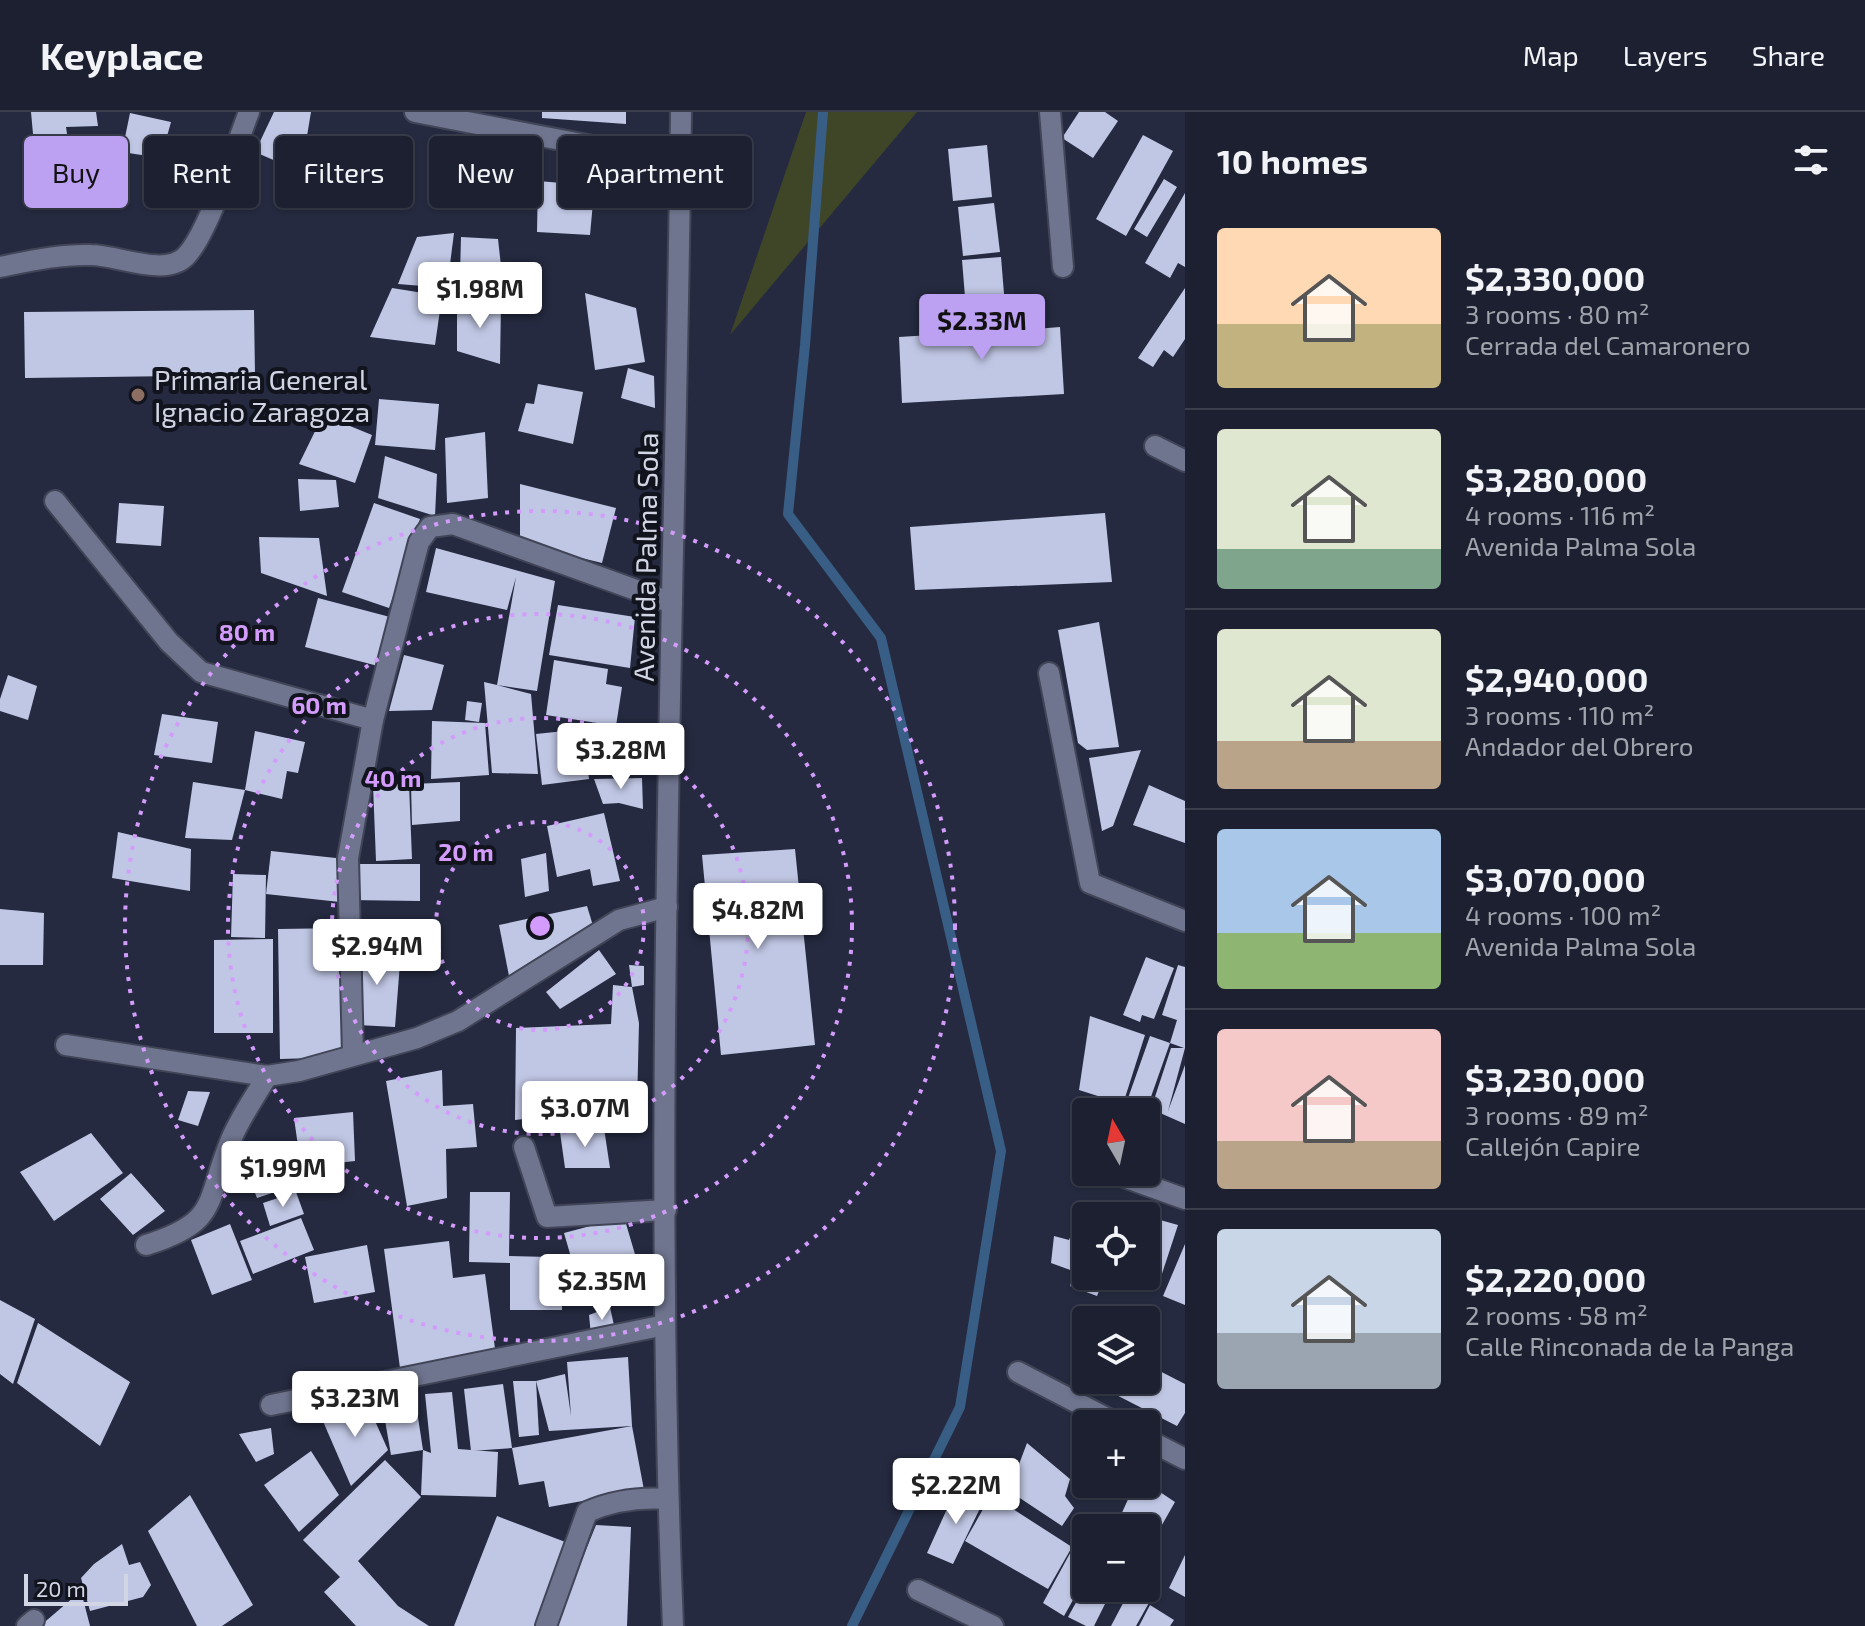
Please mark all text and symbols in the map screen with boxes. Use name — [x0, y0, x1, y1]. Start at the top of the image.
text: Keyplace — [40, 32, 204, 78]
text: Map — [1523, 38, 1579, 72]
text: Layers — [1623, 38, 1708, 72]
text: Share — [1752, 38, 1825, 72]
chip: Buy — [24, 136, 128, 208]
chip: Rent — [144, 136, 259, 208]
chip: Filters — [275, 136, 413, 208]
chip: New — [429, 136, 542, 208]
chip: Apartment — [558, 136, 752, 208]
icon: filters — [1789, 138, 1833, 182]
text: 10 homes — [1217, 140, 1368, 181]
text: $2,330,000 — [1465, 257, 1645, 298]
icon: home — [1281, 260, 1377, 356]
pin: $1.98M — [415, 262, 545, 330]
text: $1.98M — [436, 272, 524, 303]
pin: $2.33M — [917, 294, 1047, 362]
text: 3 rooms · 80 m² — [1465, 298, 1649, 329]
text: $2.33M — [937, 304, 1027, 335]
text: Cerrada del Camaronero — [1465, 329, 1751, 360]
place label: Primaria General Ignacio Zaragoza — [154, 362, 370, 428]
marker: Primaria General Ignacio Zaragoza — [129, 386, 147, 404]
street label: Avenida Palma Sola — [626, 432, 664, 682]
text: $3,280,000 — [1465, 458, 1647, 499]
icon: home — [1281, 461, 1377, 557]
text: 4 rooms · 116 m² — [1465, 499, 1655, 530]
text: Avenida Palma Sola — [1465, 530, 1696, 561]
text: 80 m — [219, 617, 275, 646]
text: $2,940,000 — [1465, 658, 1648, 699]
icon: home — [1281, 661, 1377, 757]
text: 60 m — [291, 690, 347, 719]
text: 3 rooms · 110 m² — [1465, 699, 1654, 730]
pin: $3.28M — [556, 723, 686, 791]
text: Andador del Obrero — [1465, 730, 1694, 761]
text: $3.28M — [575, 733, 667, 764]
text: 40 m — [365, 763, 421, 792]
text: 20 m — [438, 837, 494, 866]
text: $3,070,000 — [1465, 858, 1646, 899]
icon: home — [1281, 861, 1377, 957]
pin: $4.82M — [693, 883, 823, 951]
text: $4.82M — [711, 893, 805, 924]
text: 4 rooms · 100 m² — [1465, 899, 1661, 930]
centre of rings — [526, 912, 554, 940]
pin: $2.94M — [312, 919, 442, 987]
text: $2.94M — [331, 929, 423, 960]
text: Avenida Palma Sola — [1465, 930, 1696, 961]
text: $3,230,000 — [1465, 1058, 1645, 1099]
icon: home — [1281, 1061, 1377, 1157]
pin: $3.07M — [520, 1081, 650, 1149]
text: $3.07M — [540, 1091, 630, 1122]
north arrow — [1072, 1098, 1160, 1186]
map controls — [1072, 1098, 1160, 1602]
text: 3 rooms · 89 m² — [1465, 1099, 1649, 1130]
text: Callejón Capire — [1465, 1130, 1640, 1161]
pin: $1.99M — [218, 1141, 348, 1209]
text: $1.99M — [239, 1151, 327, 1182]
button: locate — [1072, 1202, 1160, 1290]
pin: $2.35M — [537, 1254, 667, 1322]
text: $2,220,000 — [1465, 1258, 1646, 1299]
icon: home — [1281, 1261, 1377, 1357]
text: $2.35M — [557, 1264, 647, 1295]
text: 2 rooms · 58 m² — [1465, 1299, 1648, 1330]
button: layers — [1072, 1306, 1160, 1394]
text: Calle Rinconada de la Panga — [1465, 1330, 1794, 1361]
pin: $3.23M — [290, 1371, 420, 1439]
text: $3.23M — [310, 1381, 400, 1412]
button: + — [1072, 1410, 1160, 1498]
pin: $2.22M — [891, 1458, 1021, 1526]
text: $2.22M — [911, 1468, 1001, 1499]
button: − — [1072, 1514, 1160, 1602]
scale bar — [24, 1570, 128, 1606]
text: 20 m — [36, 1575, 86, 1601]

